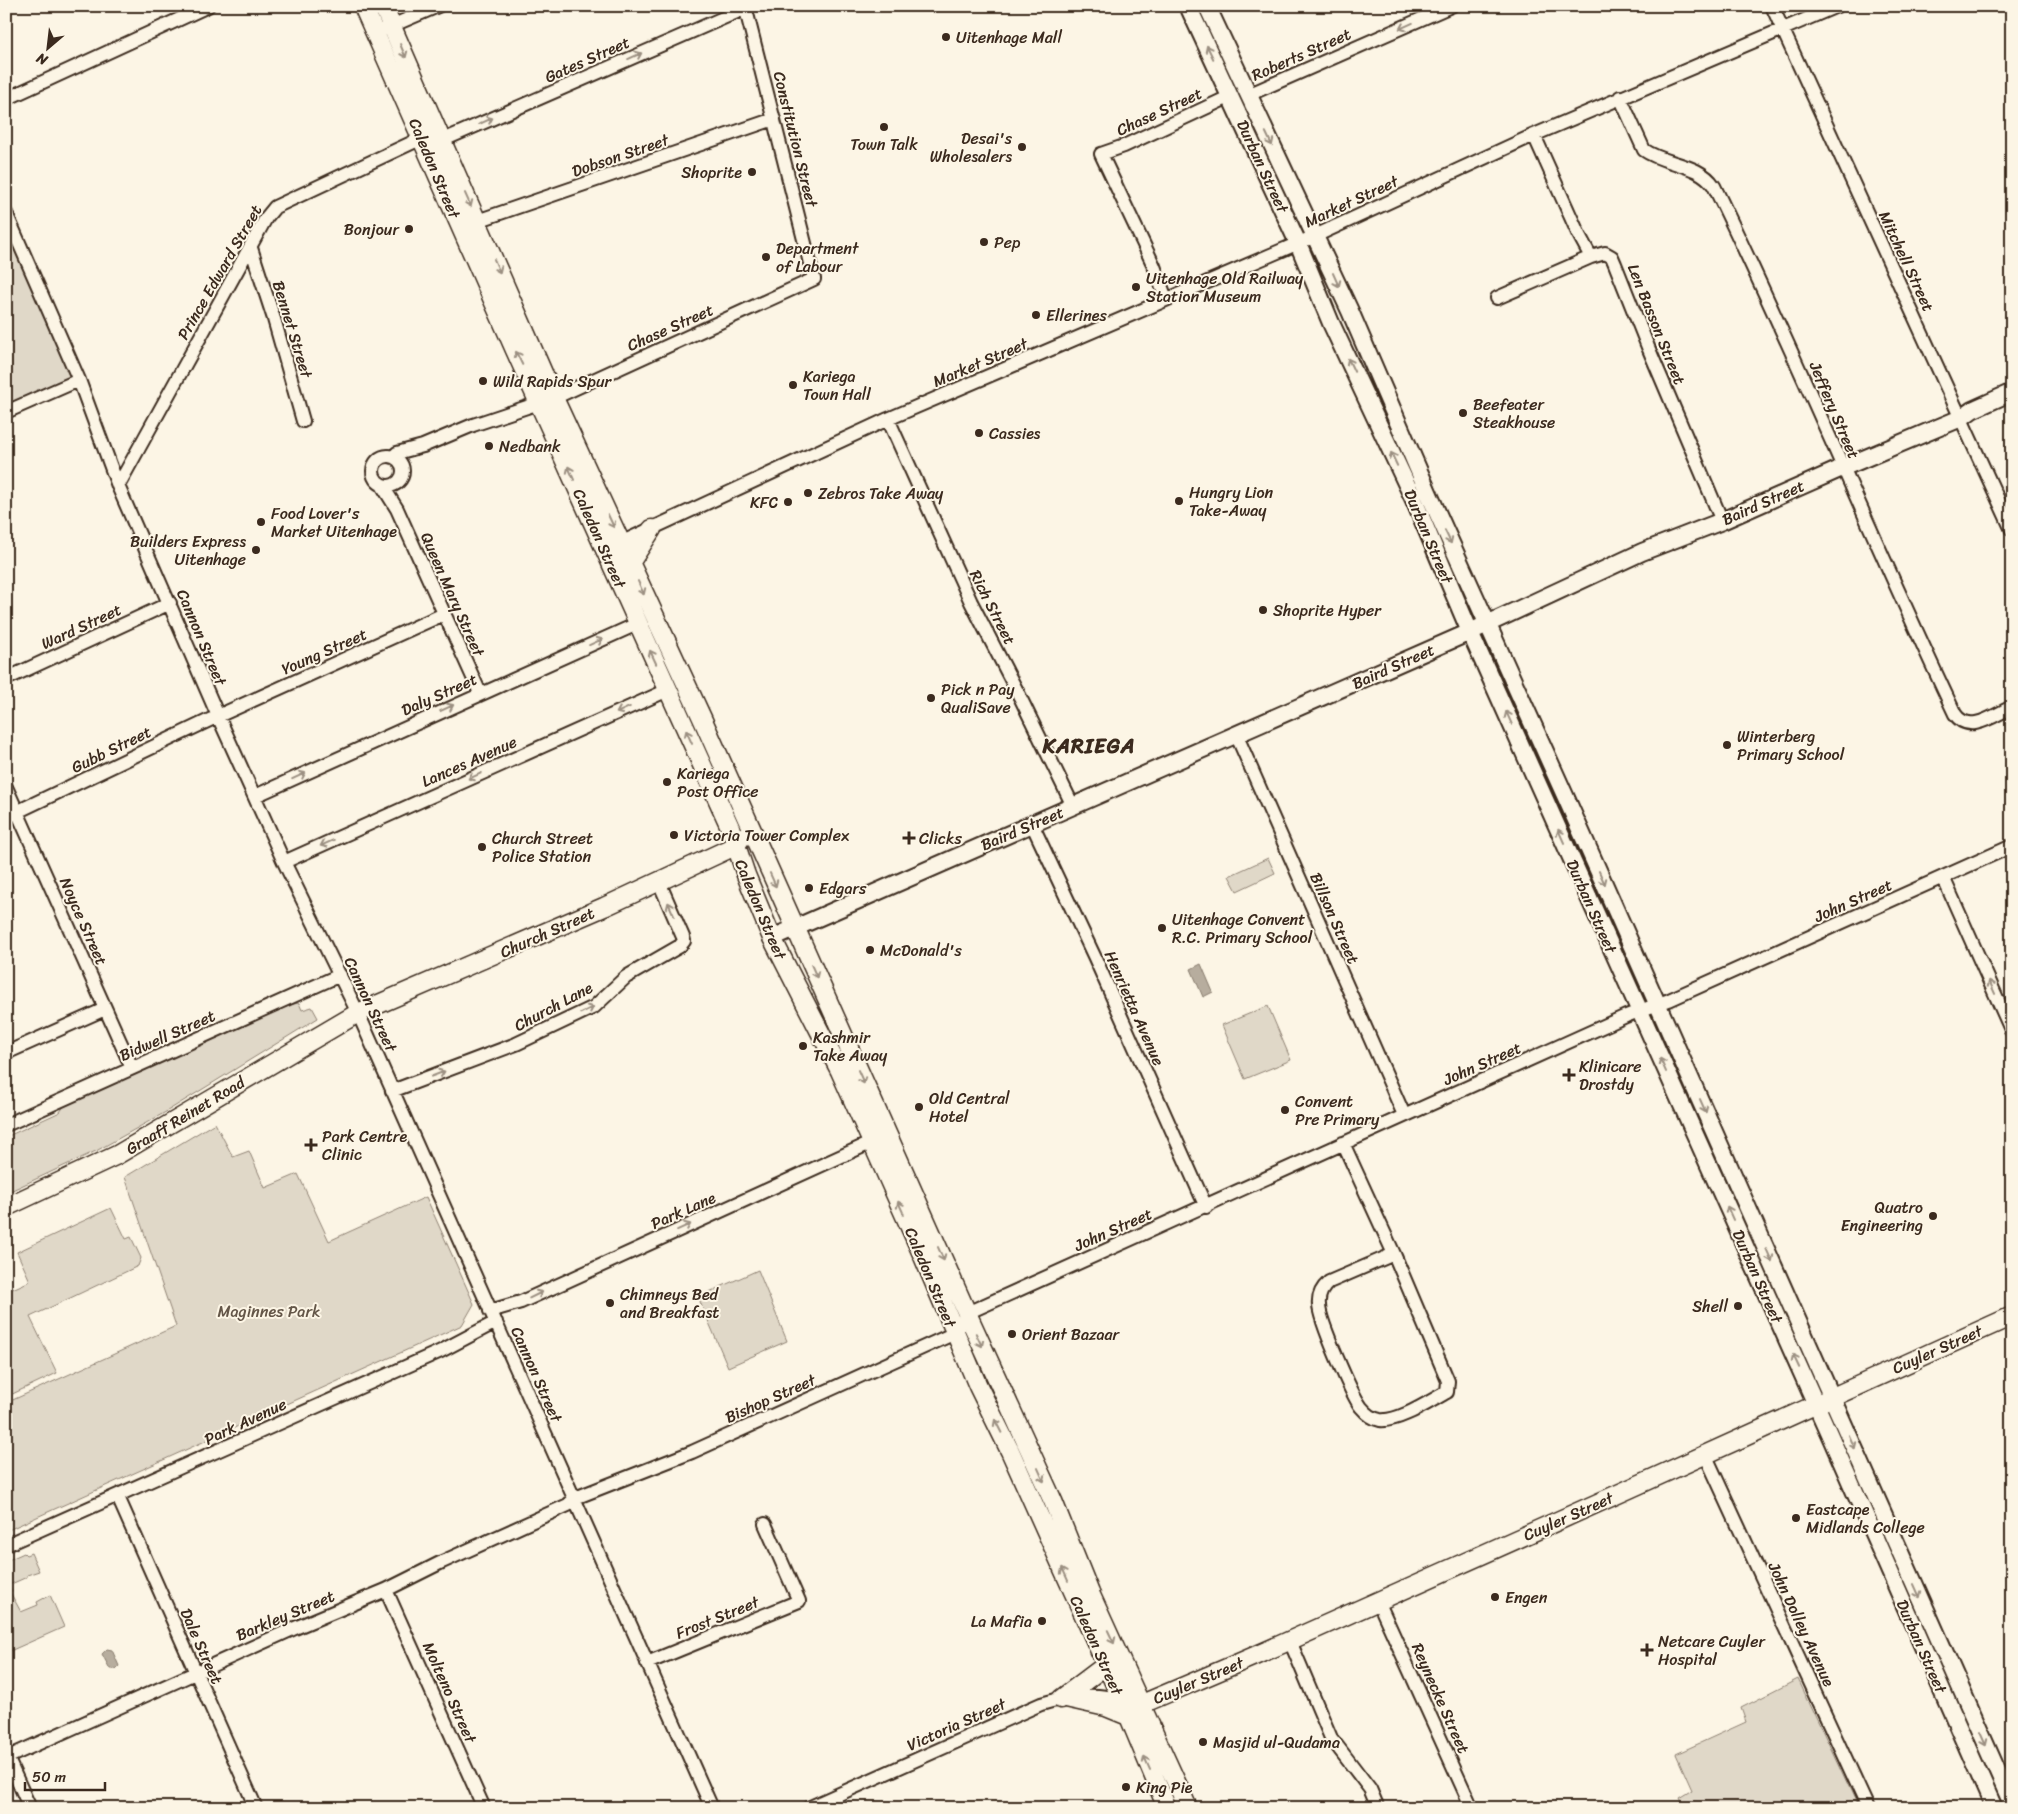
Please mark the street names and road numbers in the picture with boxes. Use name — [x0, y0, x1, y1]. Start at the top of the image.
street label: Roberts Street — [1247, 20, 1356, 89]
street label: Gates Street — [540, 28, 635, 91]
street label: Constitution Street — [765, 68, 827, 211]
street label: Chase Street — [1111, 79, 1207, 144]
street label: Caledon Street — [400, 114, 469, 223]
street label: Durban Street — [1228, 115, 1297, 218]
street label: Dobson Street — [568, 125, 673, 186]
street label: Market Street — [1299, 167, 1404, 236]
street label: Prince Edward Street — [169, 199, 270, 345]
street label: Mitchell Street — [1870, 206, 1943, 317]
street label: Len Basson Street — [1619, 259, 1694, 389]
street label: Bennet Street — [264, 277, 321, 382]
street label: Chase Street — [622, 295, 718, 359]
street label: Market Street — [928, 329, 1033, 396]
street label: Jeffery Street — [1801, 356, 1868, 464]
street label: Baird Street — [1717, 471, 1809, 534]
street label: Caledon Street — [565, 484, 635, 593]
street label: Durban Street — [1396, 484, 1462, 588]
street label: Queen Mary Street — [412, 527, 493, 661]
street label: Rich Street — [961, 564, 1024, 650]
street label: Cannon Street — [168, 584, 235, 690]
street label: Ward Street — [36, 595, 126, 658]
street label: Young Street — [277, 620, 372, 683]
street label: Baird Street — [1347, 635, 1439, 698]
street label: Daly Street — [396, 665, 482, 724]
street label: Gubb Street — [66, 717, 156, 781]
street label: Lances Avenue — [417, 727, 522, 795]
street label: Baird Street — [976, 798, 1068, 859]
street label: Caledon Street — [726, 855, 795, 964]
street label: Durban Street — [1558, 855, 1625, 958]
street label: Billson Street — [1301, 868, 1368, 969]
street label: John Street — [1808, 870, 1897, 931]
street label: Noyce Street — [51, 872, 116, 970]
street label: Church Street — [495, 899, 599, 966]
street label: Henrietta Avenue — [1096, 946, 1173, 1071]
street label: Cannon Street — [336, 952, 406, 1057]
street label: Church Lane — [509, 973, 598, 1039]
street label: Bidwell Street — [114, 1001, 220, 1070]
street label: John Street — [1437, 1033, 1526, 1094]
street label: Graaff Reinet Road — [120, 1067, 252, 1163]
street label: Park Lane — [646, 1183, 721, 1238]
street label: John Street — [1068, 1199, 1157, 1260]
street label: Caledon Street — [896, 1223, 965, 1332]
street label: Durban Street — [1724, 1225, 1791, 1328]
street label: Cuyler Street — [1887, 1316, 1988, 1382]
street label: Cannon Street — [503, 1322, 571, 1427]
street label: Bishop Street — [720, 1365, 821, 1431]
street label: Park Avenue — [199, 1390, 291, 1453]
street label: Cuyler Street — [1518, 1483, 1619, 1549]
street label: John Dolley Avenue — [1759, 1556, 1843, 1692]
street label: Barkley Street — [231, 1582, 339, 1649]
street label: Frost Street — [671, 1587, 764, 1647]
street label: Caledon Street — [1062, 1591, 1132, 1700]
street label: Durban Street — [1888, 1595, 1955, 1698]
street label: Dale Street — [172, 1603, 231, 1689]
street label: Molteno Street — [414, 1637, 485, 1748]
street label: Reynecke Street — [1403, 1638, 1478, 1758]
street label: Cuyler Street — [1148, 1648, 1249, 1713]
street label: Victoria Street — [902, 1689, 1011, 1759]

